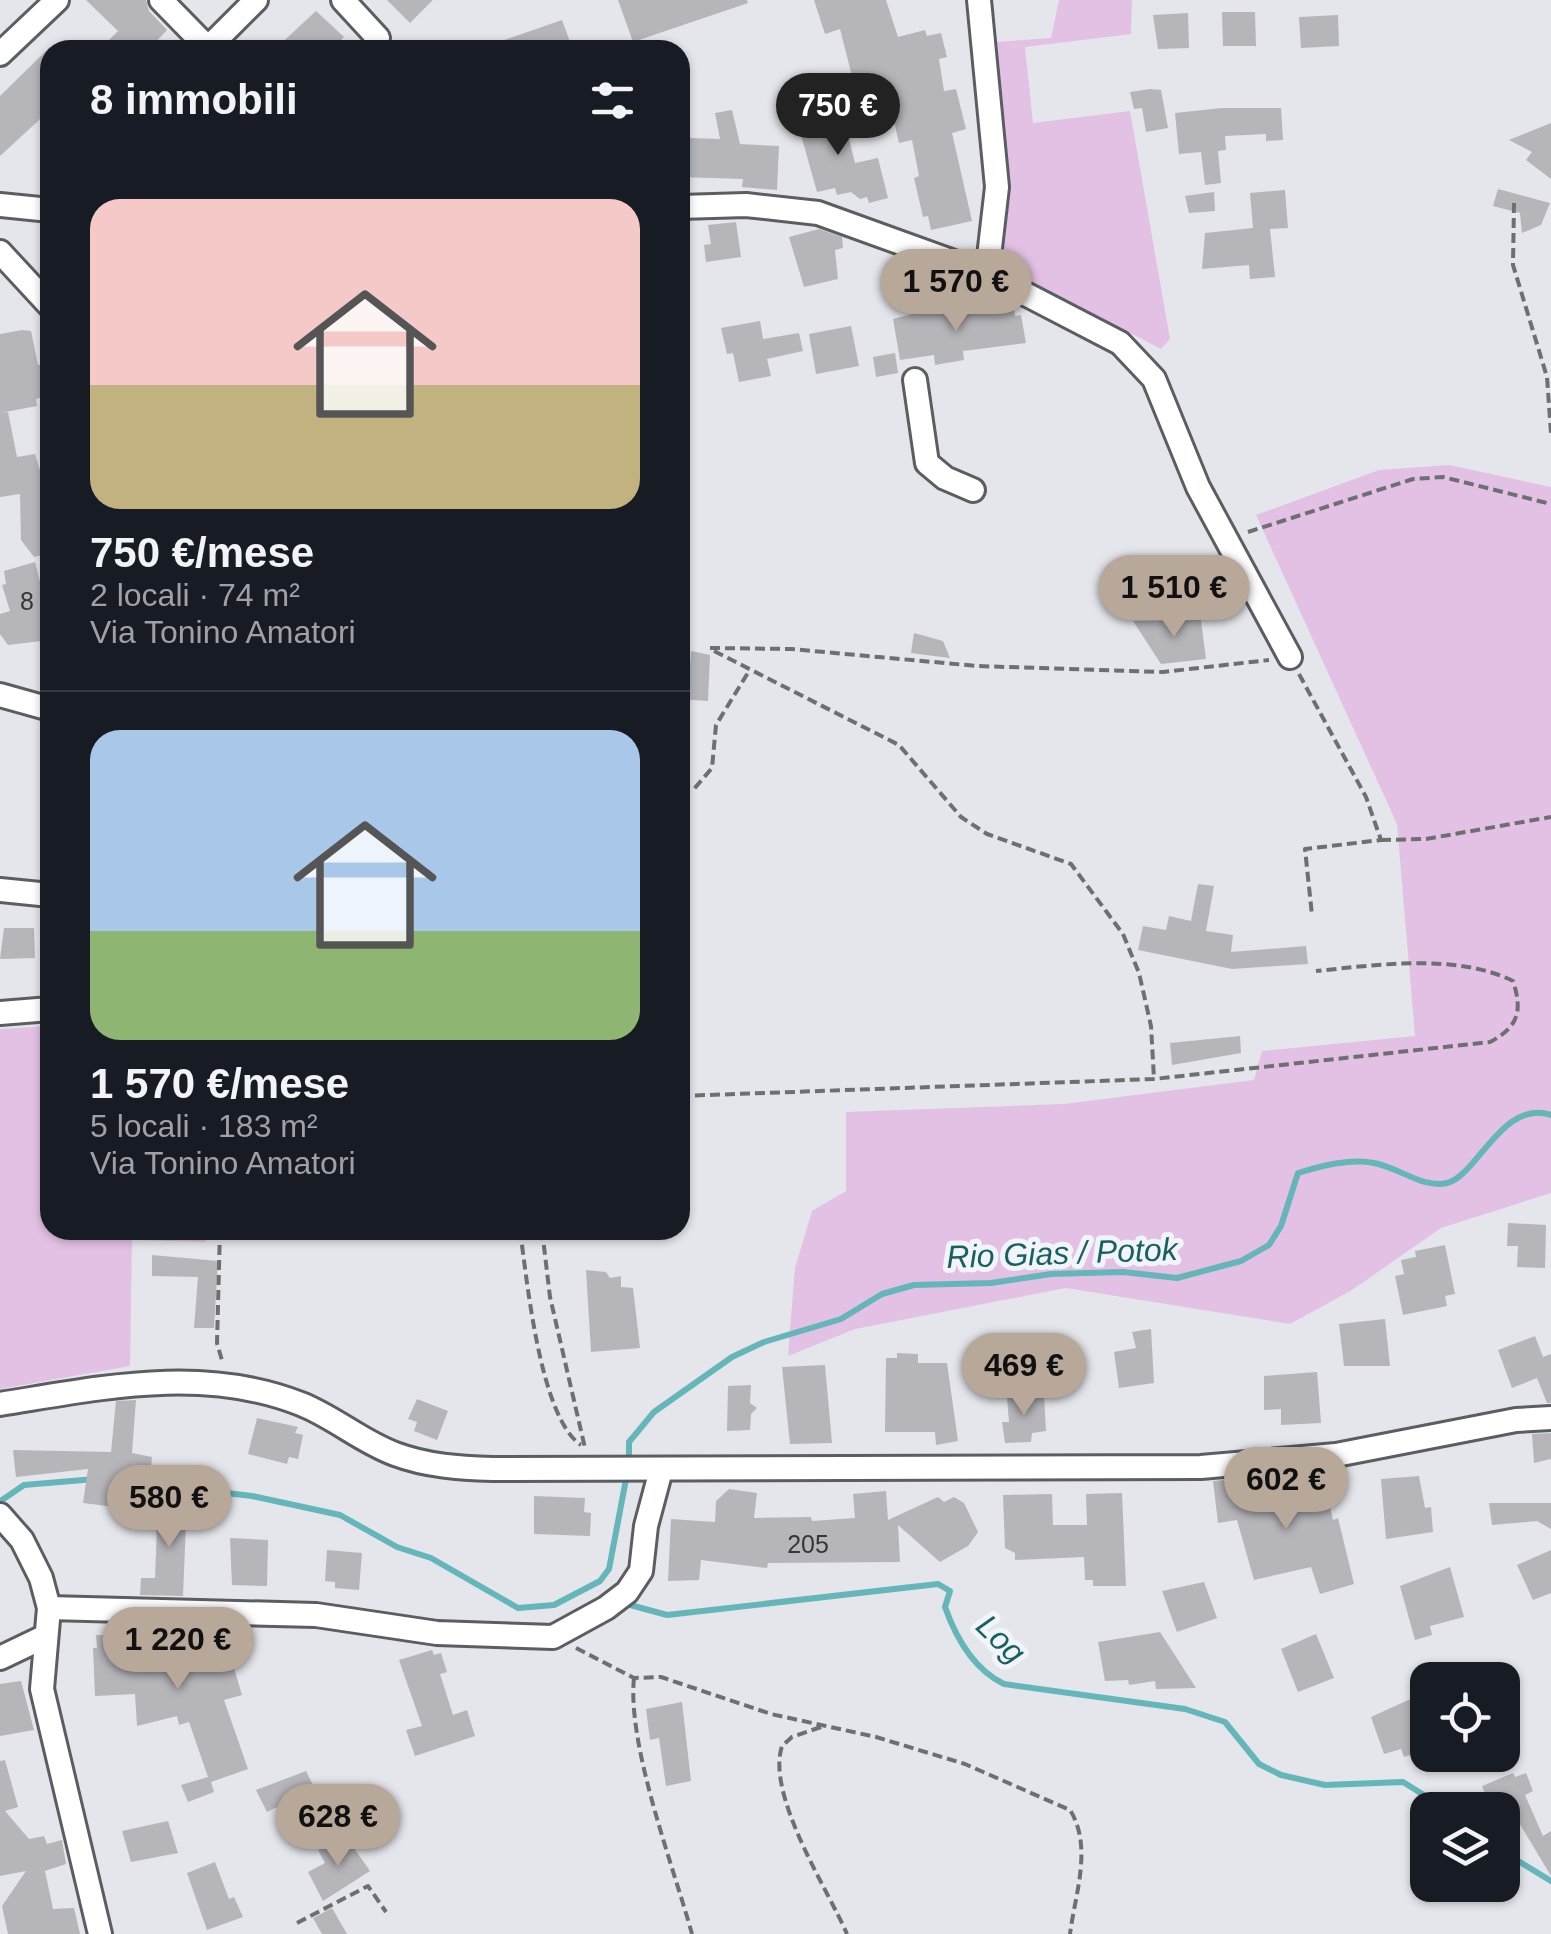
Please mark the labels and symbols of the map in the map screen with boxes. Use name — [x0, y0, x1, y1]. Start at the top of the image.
pin: 750 € — [768, 73, 908, 158]
pin: 1 570 € — [864, 249, 1048, 334]
pin: 1 510 € — [1082, 555, 1266, 640]
house number: 8 — [20, 587, 34, 615]
water label: Rio Gias / Potok — [946, 1231, 1180, 1275]
pin: 469 € — [954, 1333, 1094, 1418]
pin: 602 € — [1216, 1447, 1356, 1532]
pin: 580 € — [99, 1465, 239, 1550]
house number: 205 — [787, 1530, 829, 1558]
pin: 1 220 € — [86, 1607, 270, 1692]
water label: Log — [969, 1608, 1033, 1671]
pin: 628 € — [268, 1784, 408, 1869]

